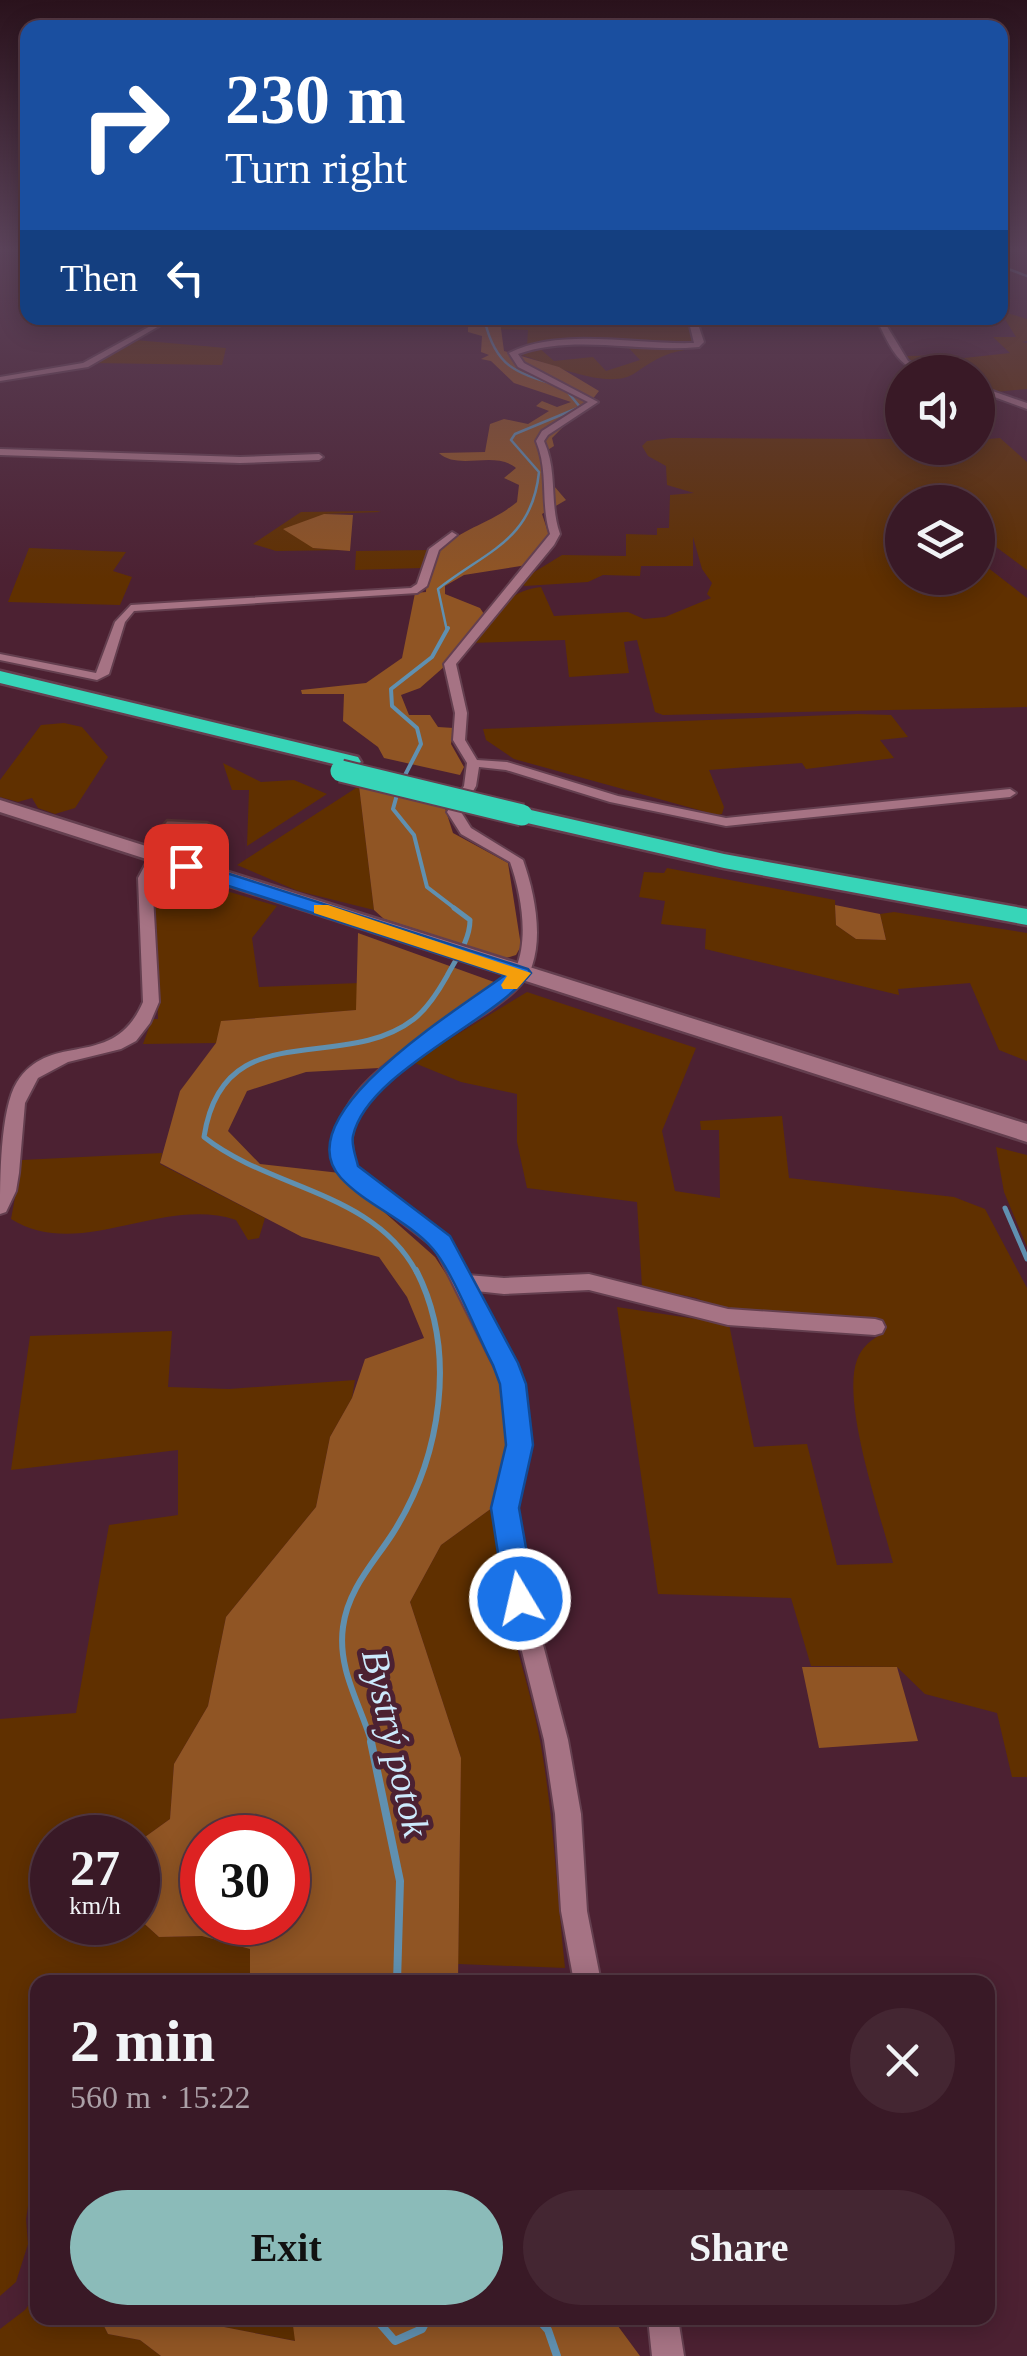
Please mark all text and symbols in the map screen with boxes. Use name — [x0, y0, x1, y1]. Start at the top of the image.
icon: right — [60, 60, 190, 190]
text: 230 m — [225, 61, 406, 138]
text: Turn right — [225, 143, 407, 193]
icon: left — [158, 250, 213, 305]
text: Then — [60, 257, 138, 299]
map controls — [885, 355, 995, 595]
button: sound — [885, 355, 995, 465]
button: layers — [885, 485, 995, 595]
pin — [144, 824, 229, 909]
icon: arrive — [159, 839, 214, 894]
position arrow — [468, 1547, 572, 1651]
water label: Bystrý potok — [354, 1645, 438, 1842]
speed limit sign: 30 — [180, 1815, 310, 1945]
text: 27 — [70, 1840, 120, 1896]
text: km/h — [69, 1892, 121, 1919]
text: 2 min — [70, 2008, 215, 2074]
button: close — [850, 2008, 955, 2113]
text: 560 m · 15:22 — [70, 2079, 250, 2115]
button: Exit — [70, 2190, 503, 2305]
button: Share — [523, 2190, 955, 2305]

